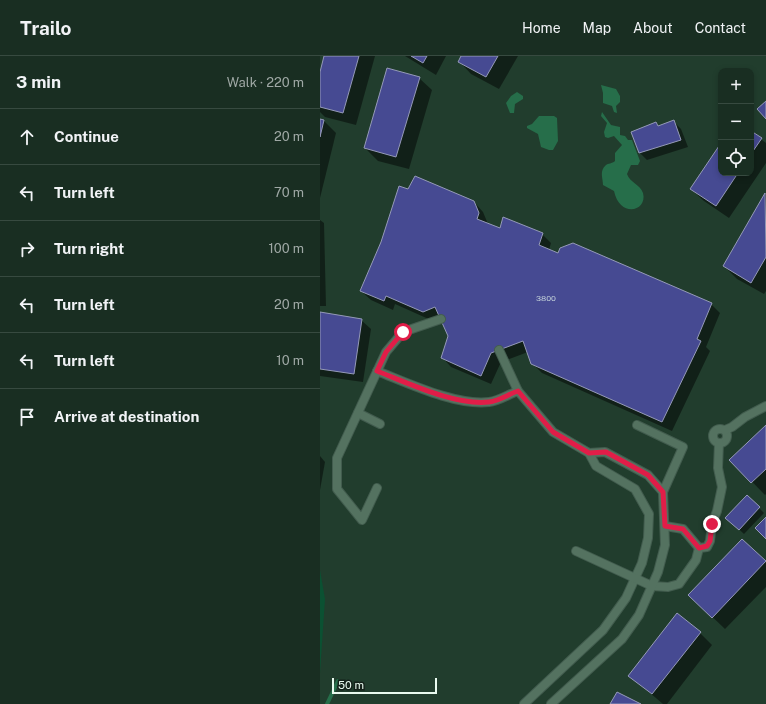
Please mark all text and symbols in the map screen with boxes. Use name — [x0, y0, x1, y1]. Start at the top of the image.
text: Trailo — [20, 17, 72, 39]
text: Home — [522, 20, 561, 36]
text: Map — [583, 20, 611, 36]
text: About — [633, 20, 673, 36]
text: Contact — [695, 20, 746, 36]
map controls — [718, 68, 754, 176]
button: + — [718, 68, 754, 104]
text: 3 min — [16, 72, 61, 92]
text: Walk · 220 m — [227, 75, 304, 90]
button: − — [718, 104, 754, 140]
icon: ahead — [16, 126, 38, 148]
text: Continue — [54, 128, 119, 145]
text: 20 m — [274, 129, 304, 144]
button: locate — [718, 140, 754, 176]
icon: left — [16, 182, 38, 204]
text: Turn left — [54, 184, 115, 201]
text: 70 m — [274, 185, 304, 200]
icon: right — [16, 238, 38, 260]
text: Turn right — [54, 240, 124, 257]
text: 100 m — [268, 241, 304, 256]
house number: 3800 — [536, 293, 556, 303]
icon: left — [16, 294, 38, 316]
text: Turn left — [54, 296, 115, 313]
text: 20 m — [274, 297, 304, 312]
route start — [394, 323, 412, 341]
icon: left — [16, 350, 38, 372]
text: Turn left — [54, 352, 115, 369]
text: 10 m — [276, 353, 304, 368]
icon: arrive — [16, 406, 38, 428]
text: Arrive at destination — [54, 408, 199, 425]
route end — [703, 515, 721, 533]
scale bar — [332, 676, 437, 695]
text: 50 m — [338, 679, 364, 691]

